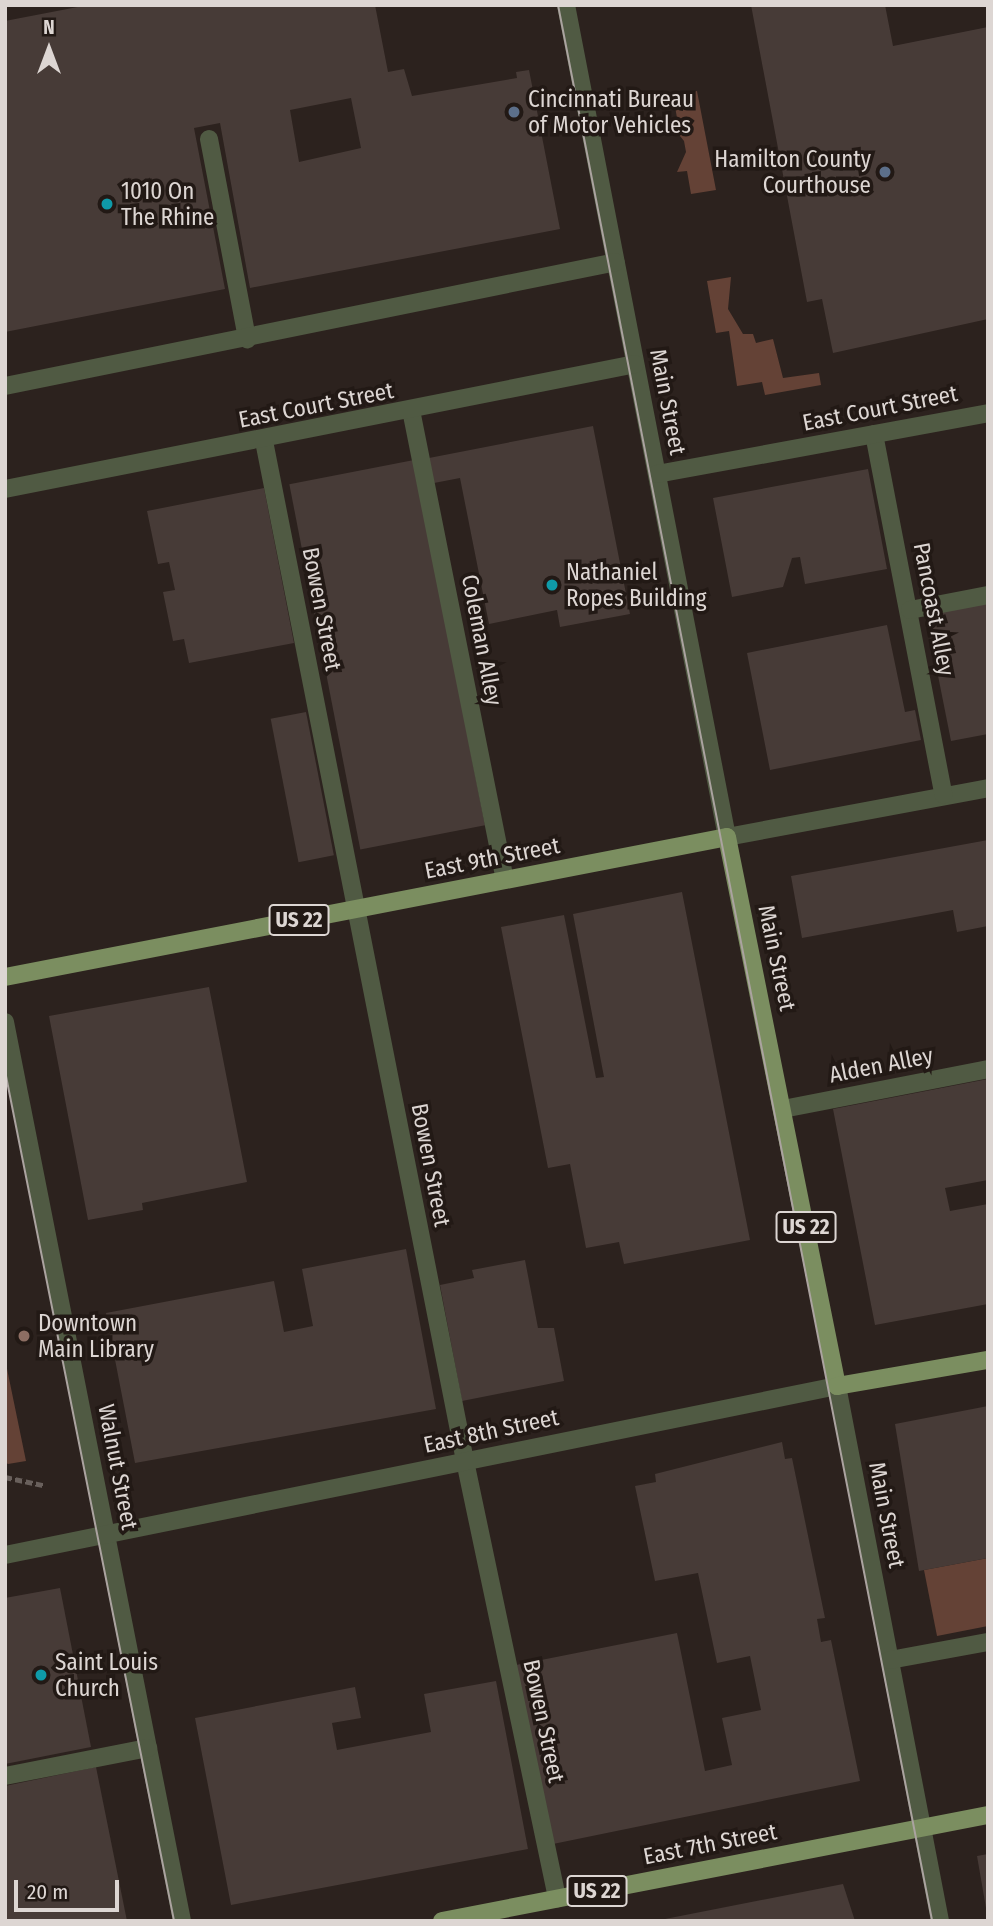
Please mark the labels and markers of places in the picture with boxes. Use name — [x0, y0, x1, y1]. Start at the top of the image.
place label: Cincinnati Bureau of Motor Vehicles — [528, 85, 694, 139]
marker: Cincinnati Bureau of Motor Vehicles — [506, 104, 522, 120]
place label: Hamilton County Courthouse — [714, 145, 871, 199]
marker: Hamilton County Courthouse — [877, 164, 893, 180]
place label: 1010 On The Rhine — [121, 177, 214, 231]
marker: 1010 On The Rhine — [99, 196, 115, 212]
place label: Nathaniel Ropes Building — [566, 558, 707, 612]
marker: Nathaniel Ropes Building — [544, 577, 560, 593]
place label: Downtown Main Library — [38, 1309, 154, 1363]
marker: Downtown Main Library — [16, 1328, 32, 1344]
place label: Saint Louis Church — [55, 1648, 158, 1702]
marker: Saint Louis Church — [33, 1667, 49, 1683]

